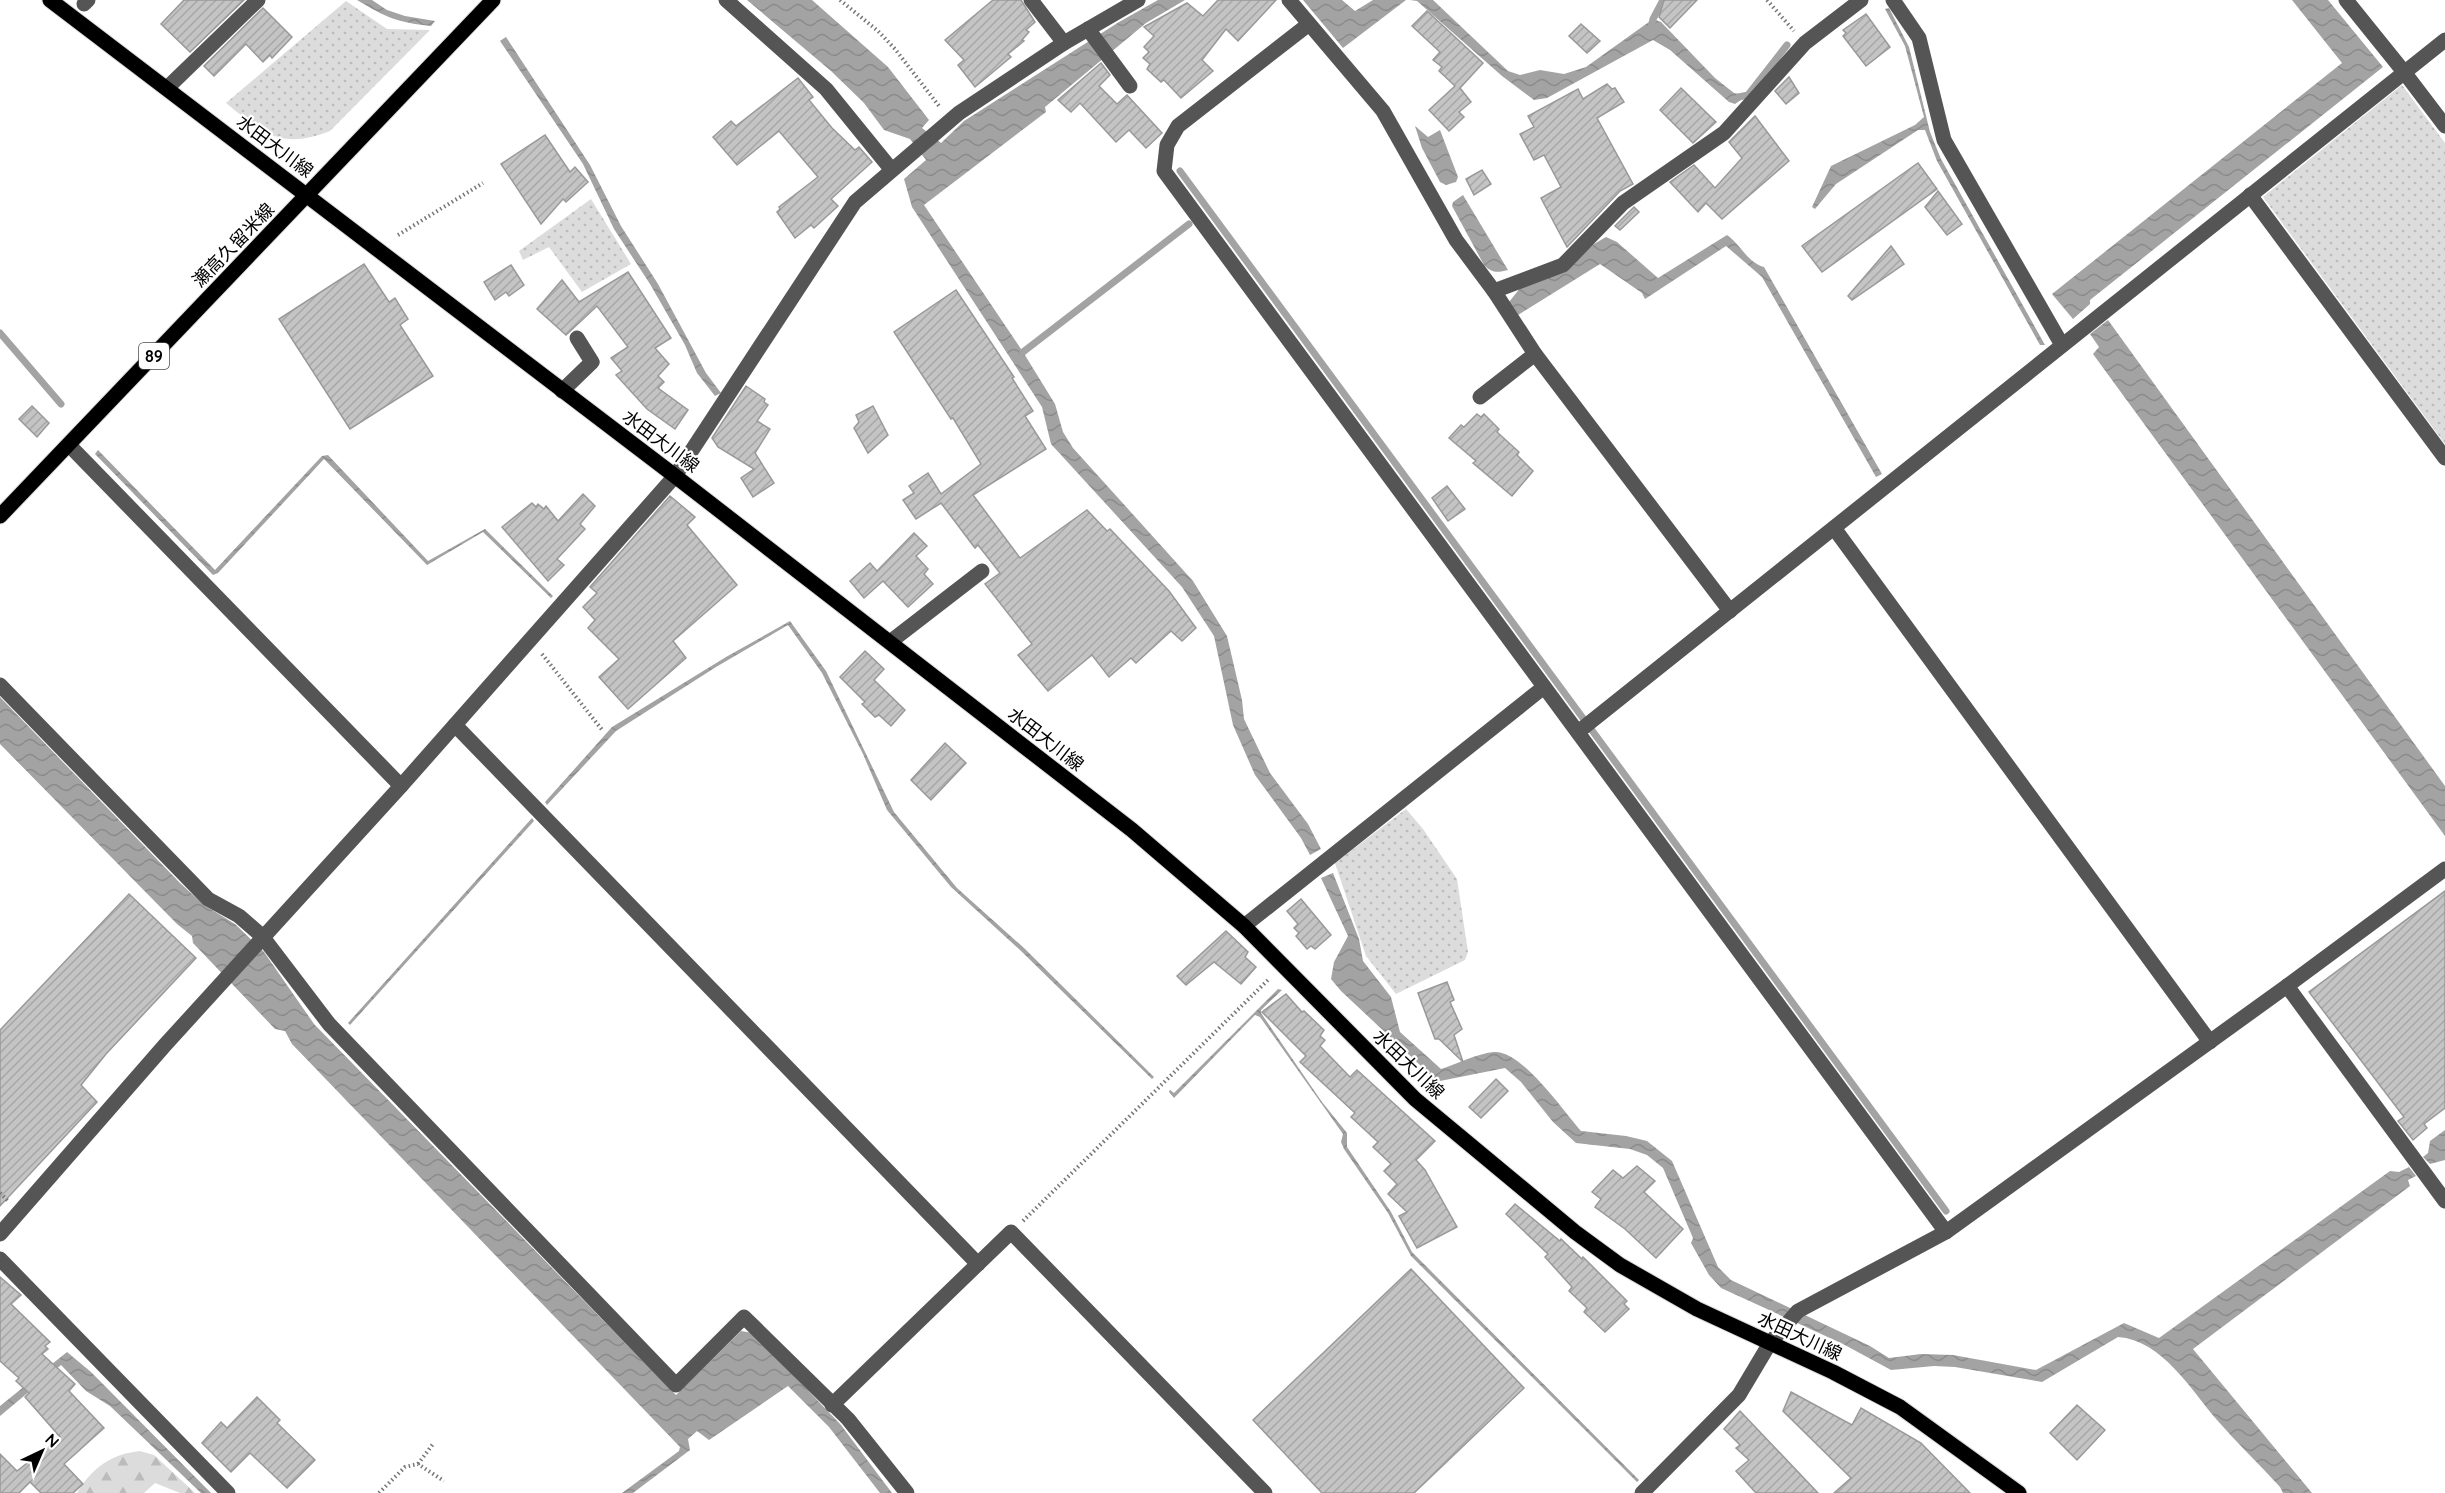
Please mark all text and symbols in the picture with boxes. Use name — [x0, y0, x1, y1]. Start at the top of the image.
street label: 水田大川線 — [232, 110, 318, 182]
street label: 瀬高久留米線 — [187, 198, 279, 292]
road number: 89 — [139, 343, 169, 369]
street label: 水田大川線 — [618, 405, 704, 477]
street label: 水田大川線 — [1003, 702, 1089, 776]
street label: 水田大川線 — [1369, 1024, 1449, 1104]
street label: 水田大川線 — [1754, 1307, 1846, 1365]
north arrow — [12, 1421, 72, 1481]
text: N — [41, 1429, 64, 1451]

